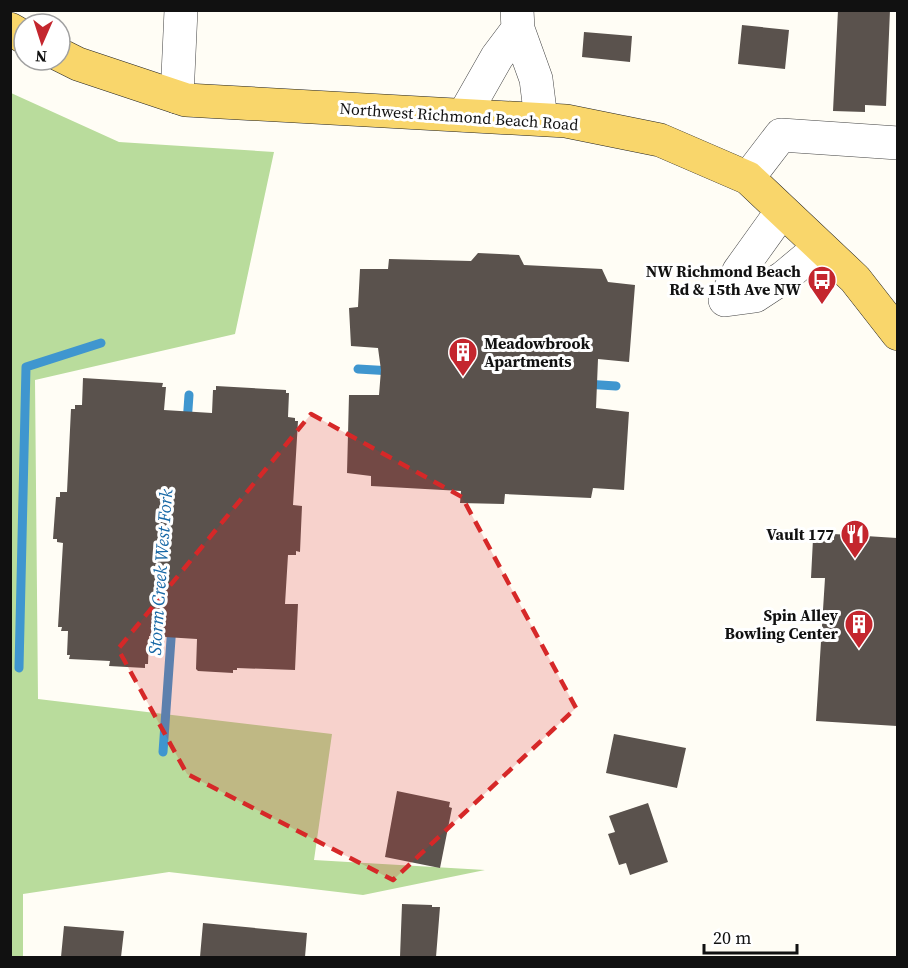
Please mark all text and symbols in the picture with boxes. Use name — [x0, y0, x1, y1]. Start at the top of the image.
north arrow — [12, 12, 72, 72]
text: N — [34, 46, 48, 68]
street label: Northwest Richmond Beach Road — [339, 97, 579, 135]
place label: NW Richmond Beach Rd & 15th Ave NW — [646, 260, 801, 300]
bus stop icon: NW Richmond Beach Rd & 15th Ave NW — [806, 264, 838, 306]
place label: Meadowbrook Apartments — [484, 332, 590, 372]
building icon: Meadowbrook Apartments — [447, 336, 479, 378]
water label: Storm Creek West Fork — [142, 488, 178, 656]
restaurant icon: Vault 177 — [839, 518, 871, 560]
place label: Vault 177 — [766, 523, 834, 545]
place label: Spin Alley Bowling Center — [725, 604, 839, 644]
building icon: Spin Alley Bowling Center — [843, 608, 875, 650]
scale bar — [704, 917, 797, 955]
text: 20 m — [713, 925, 751, 950]

